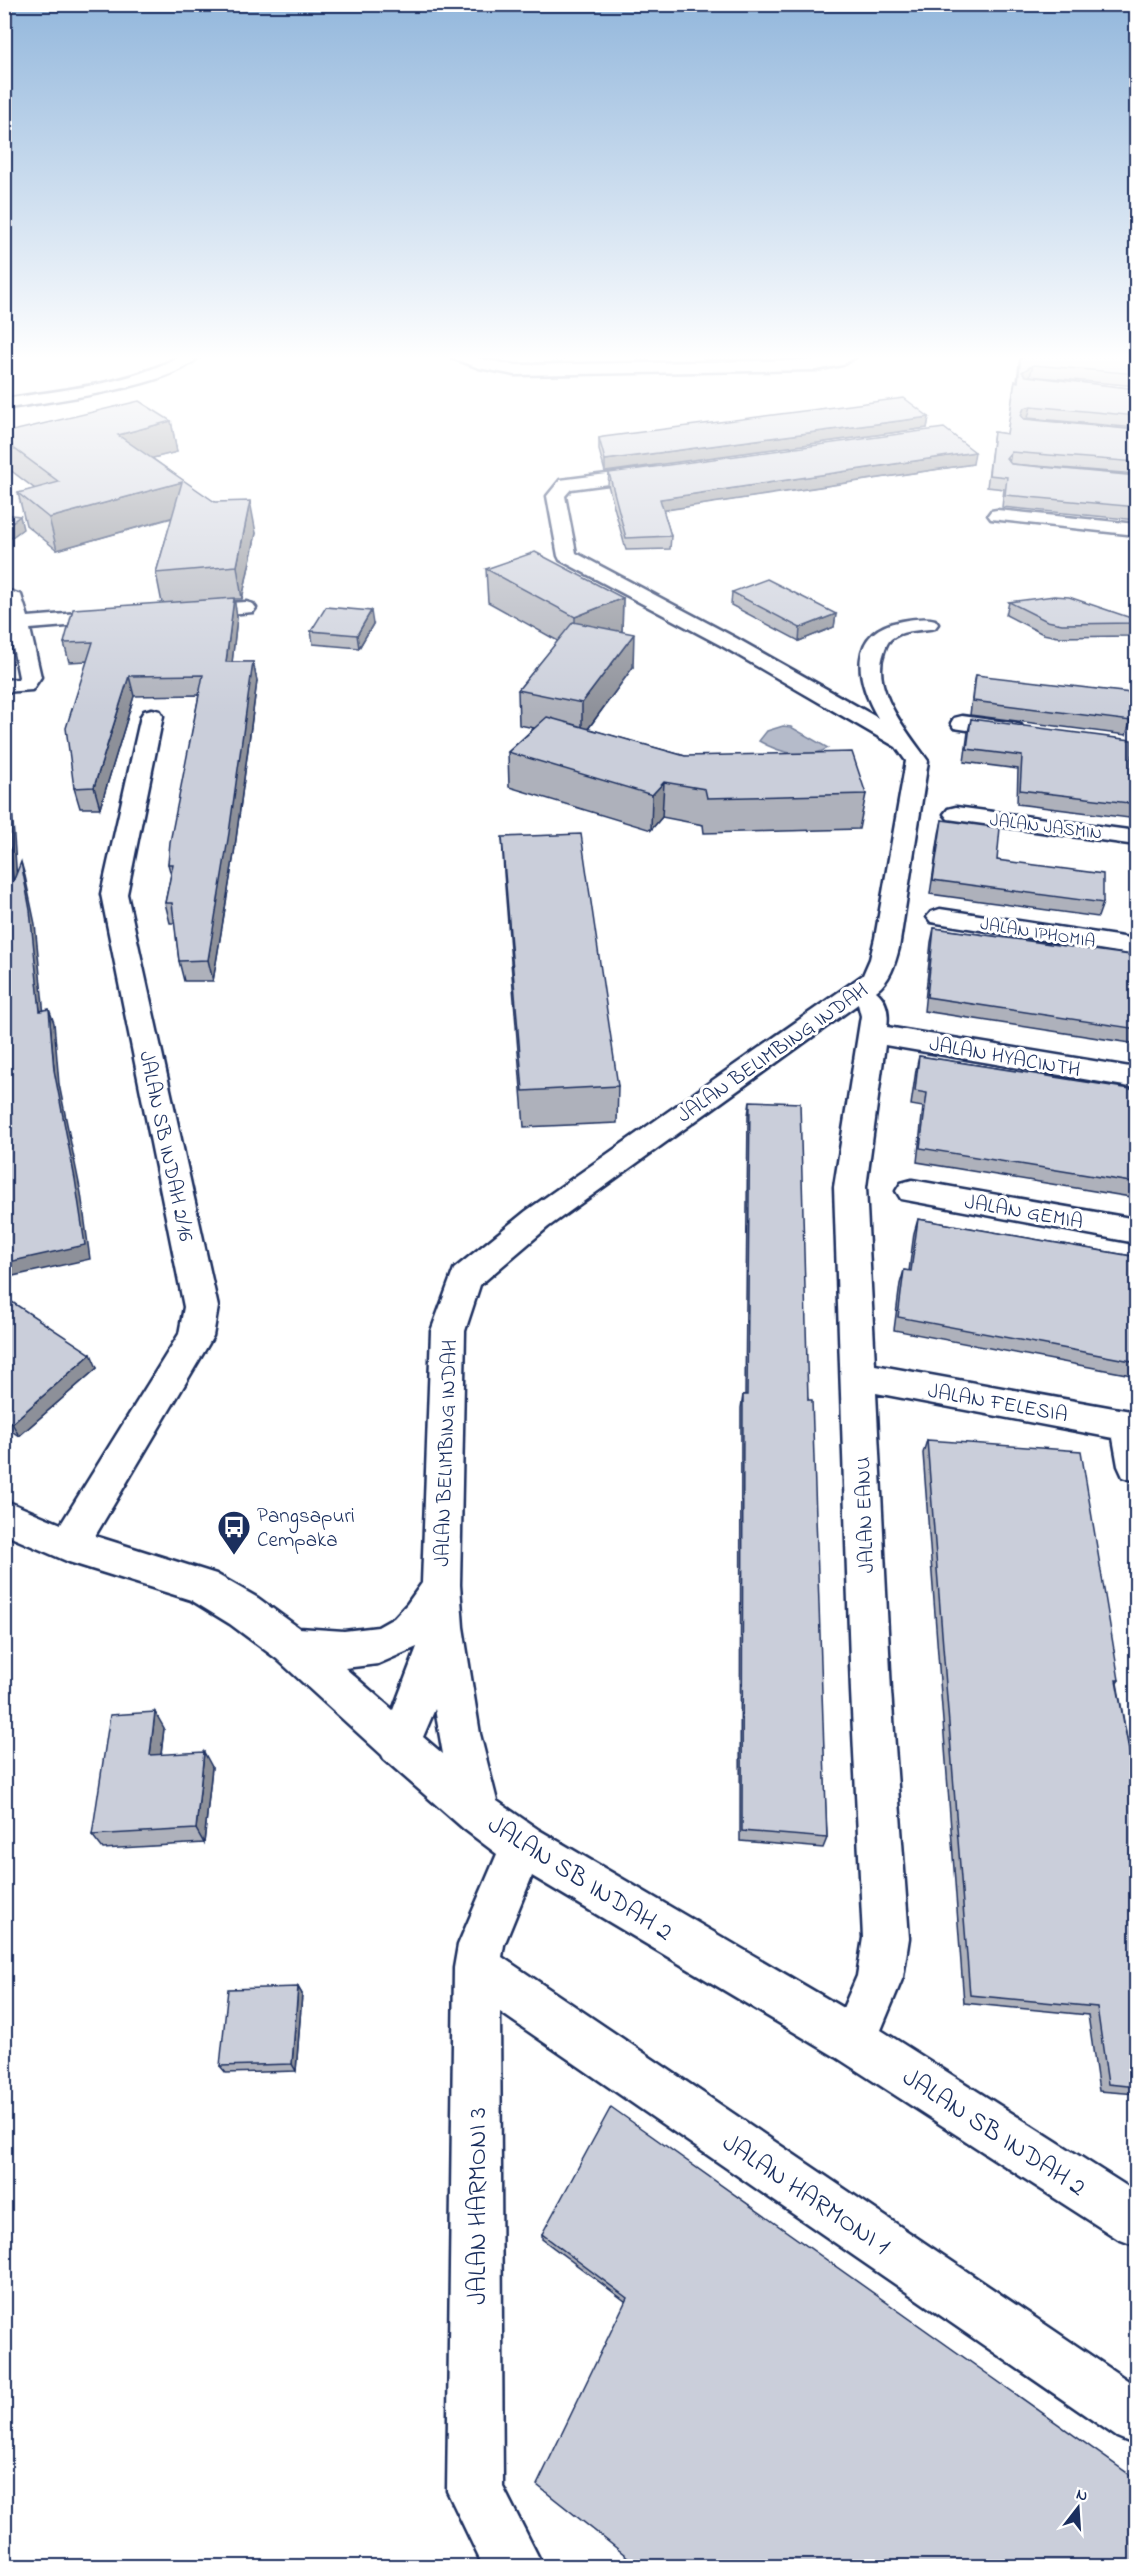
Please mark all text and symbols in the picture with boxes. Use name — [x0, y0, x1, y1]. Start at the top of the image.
street label: JALAN JASMIN — [988, 808, 1103, 848]
street label: JALAN IPHOMIA — [978, 912, 1097, 956]
street label: JALAN BELIMBING INDAH — [672, 976, 875, 1131]
street label: JALAN HYACINTH — [927, 1030, 1083, 1086]
street label: JALAN SB INDAH 2/16 — [130, 1048, 200, 1244]
street label: JALAN GEMIA — [962, 1188, 1085, 1238]
street label: JALAN BELIMBING INDAH — [428, 1339, 466, 1567]
street label: JALAN FELESIA — [925, 1377, 1070, 1431]
street label: JALAN EANU — [849, 1456, 883, 1574]
place label: Pangsapuri Cempaka — [257, 1502, 355, 1556]
bus stop icon: Pangsapuri Cempaka — [216, 1509, 252, 1556]
street label: JALAN SB INDAH 2 — [479, 1807, 680, 1952]
street label: JALAN SB INDAH 2 — [894, 2060, 1093, 2207]
street label: JALAN HARMONI 3 — [460, 2107, 498, 2305]
street label: JALAN HARMONI 1 — [714, 2125, 897, 2266]
north arrow — [1048, 2478, 1108, 2538]
text: N — [1073, 2483, 1091, 2509]

